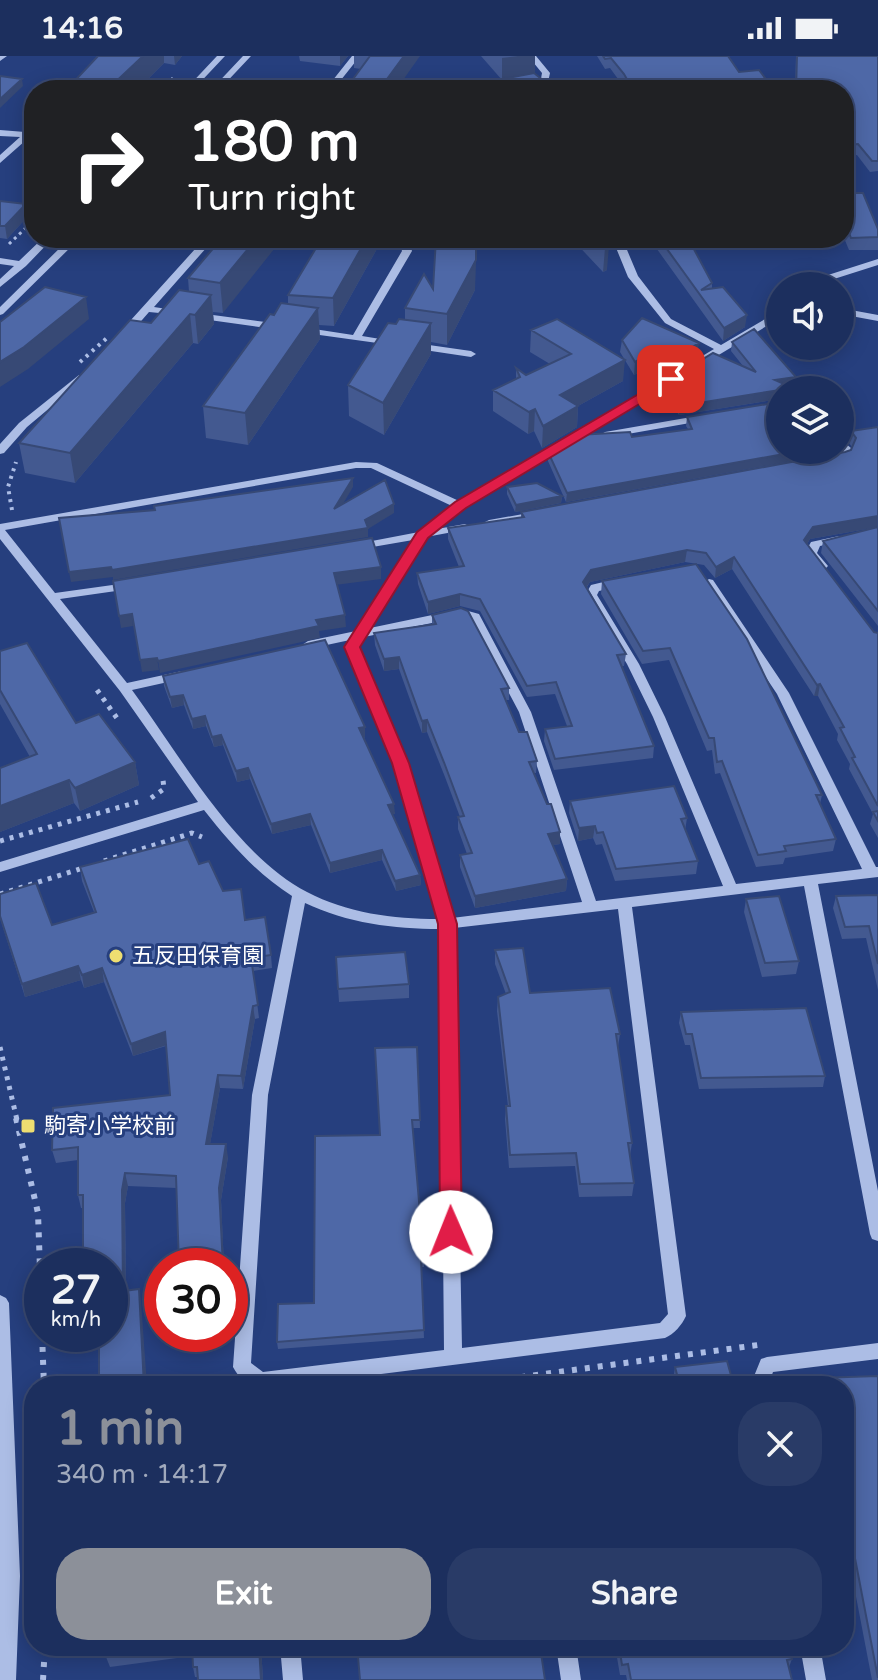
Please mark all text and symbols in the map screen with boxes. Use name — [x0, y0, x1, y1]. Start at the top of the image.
text: 14:16 — [40, 10, 123, 47]
text: 180 m — [188, 109, 359, 176]
icon: right — [56, 112, 160, 216]
text: Turn right — [188, 177, 355, 220]
map controls — [766, 272, 854, 464]
button: sound — [766, 272, 854, 360]
pin — [637, 345, 705, 413]
icon: arrive — [649, 357, 693, 401]
button: layers — [766, 376, 854, 464]
place label: 五反田保育園 — [132, 943, 264, 969]
marker: 五反田保育園 — [107, 947, 125, 965]
place label: 駒寄小学校前 — [44, 1113, 176, 1139]
marker: 駒寄小学校前 — [19, 1117, 37, 1135]
position arrow — [409, 1190, 493, 1274]
speed limit sign: 30 — [144, 1248, 248, 1352]
text: 27 — [51, 1266, 101, 1314]
text: km/h — [51, 1308, 101, 1332]
text: 1 min — [56, 1400, 184, 1458]
button: close — [738, 1402, 822, 1486]
text: 340 m · 14:17 — [56, 1459, 228, 1490]
button: Exit — [56, 1548, 431, 1640]
button: Share — [447, 1548, 822, 1640]

